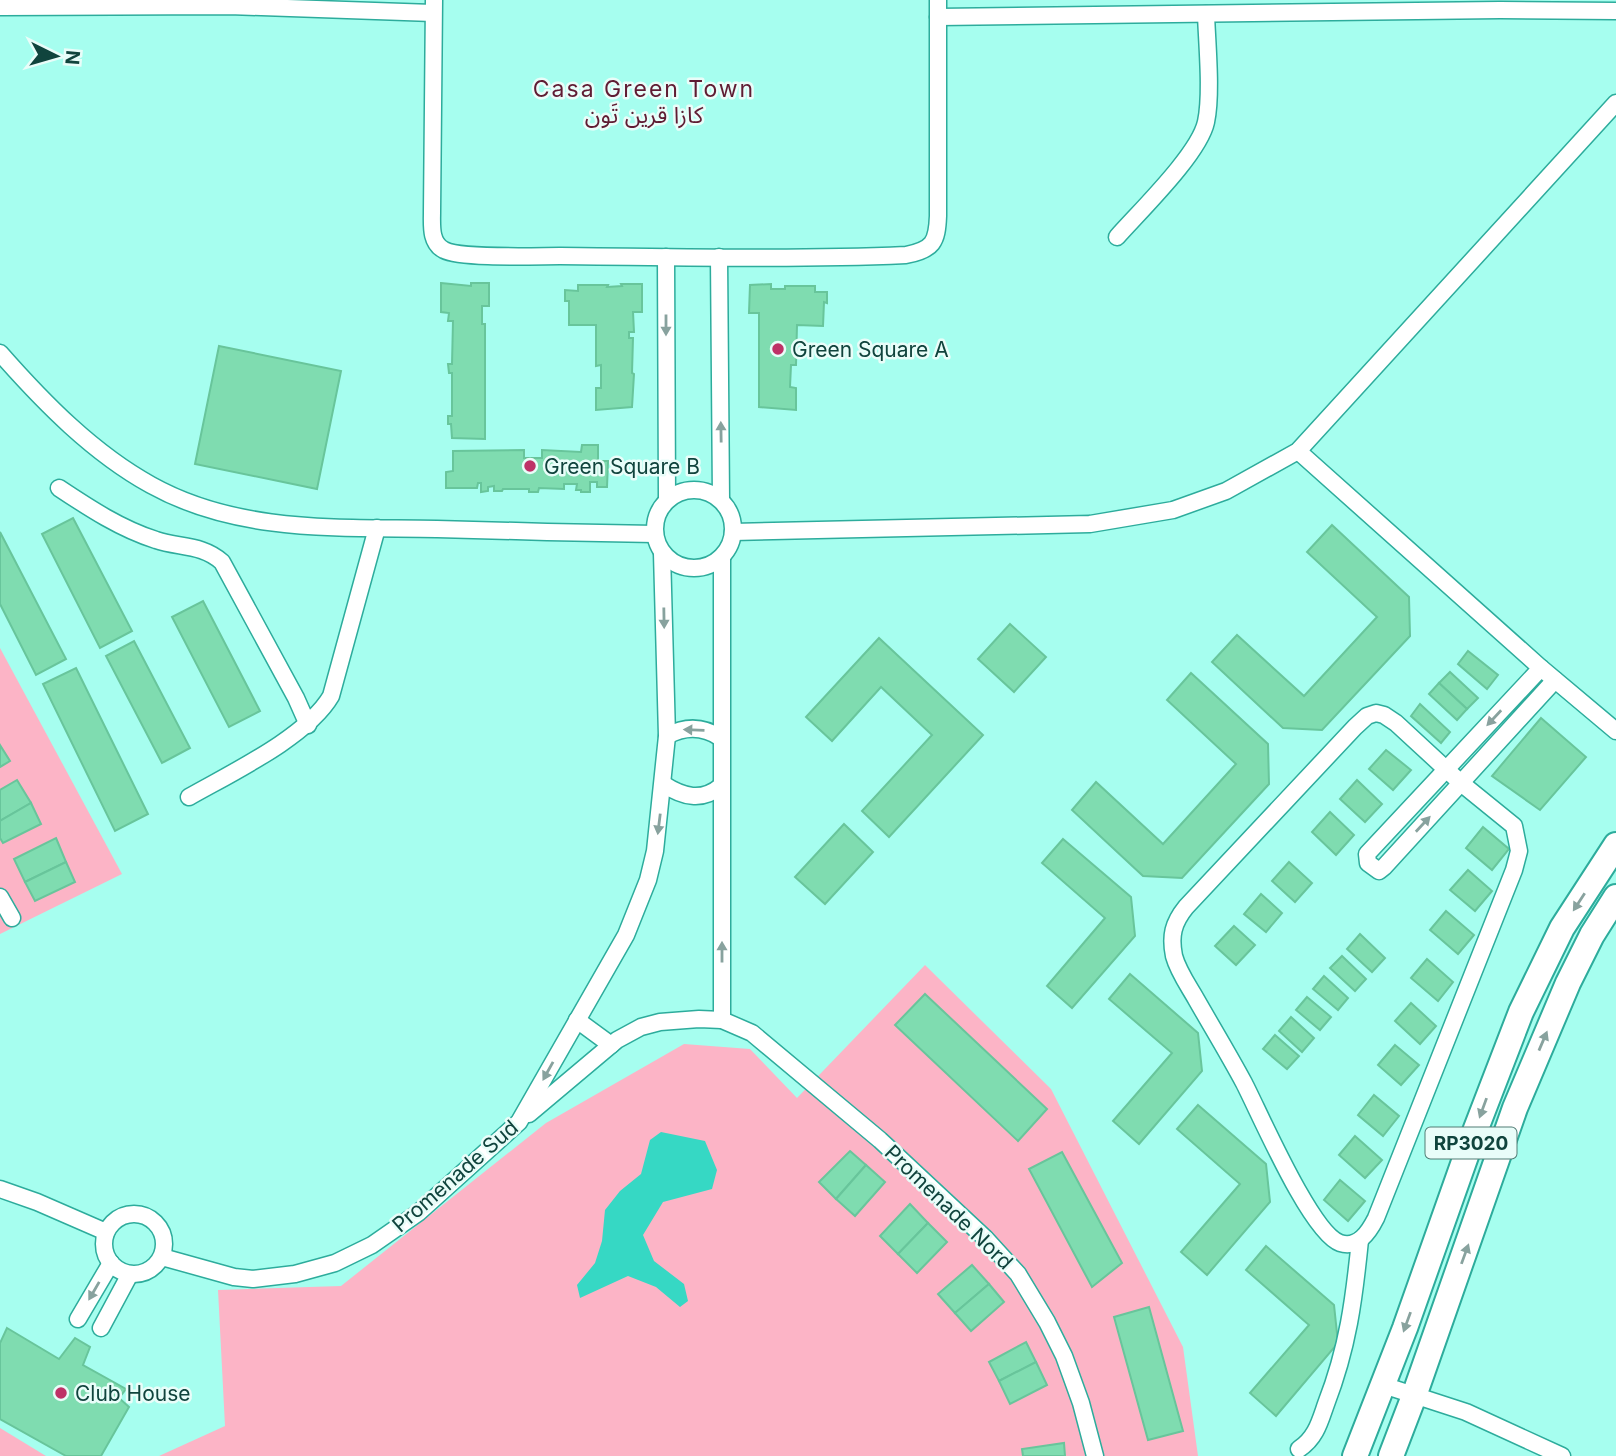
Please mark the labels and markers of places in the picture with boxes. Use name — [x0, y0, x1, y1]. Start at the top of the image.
place label: Green Square A — [792, 337, 949, 362]
marker: Green Square A — [770, 341, 786, 357]
place label: Green Square B — [544, 454, 700, 479]
marker: Green Square B — [522, 458, 538, 474]
place label: Club House — [75, 1381, 191, 1406]
marker: Club House — [53, 1385, 69, 1401]

